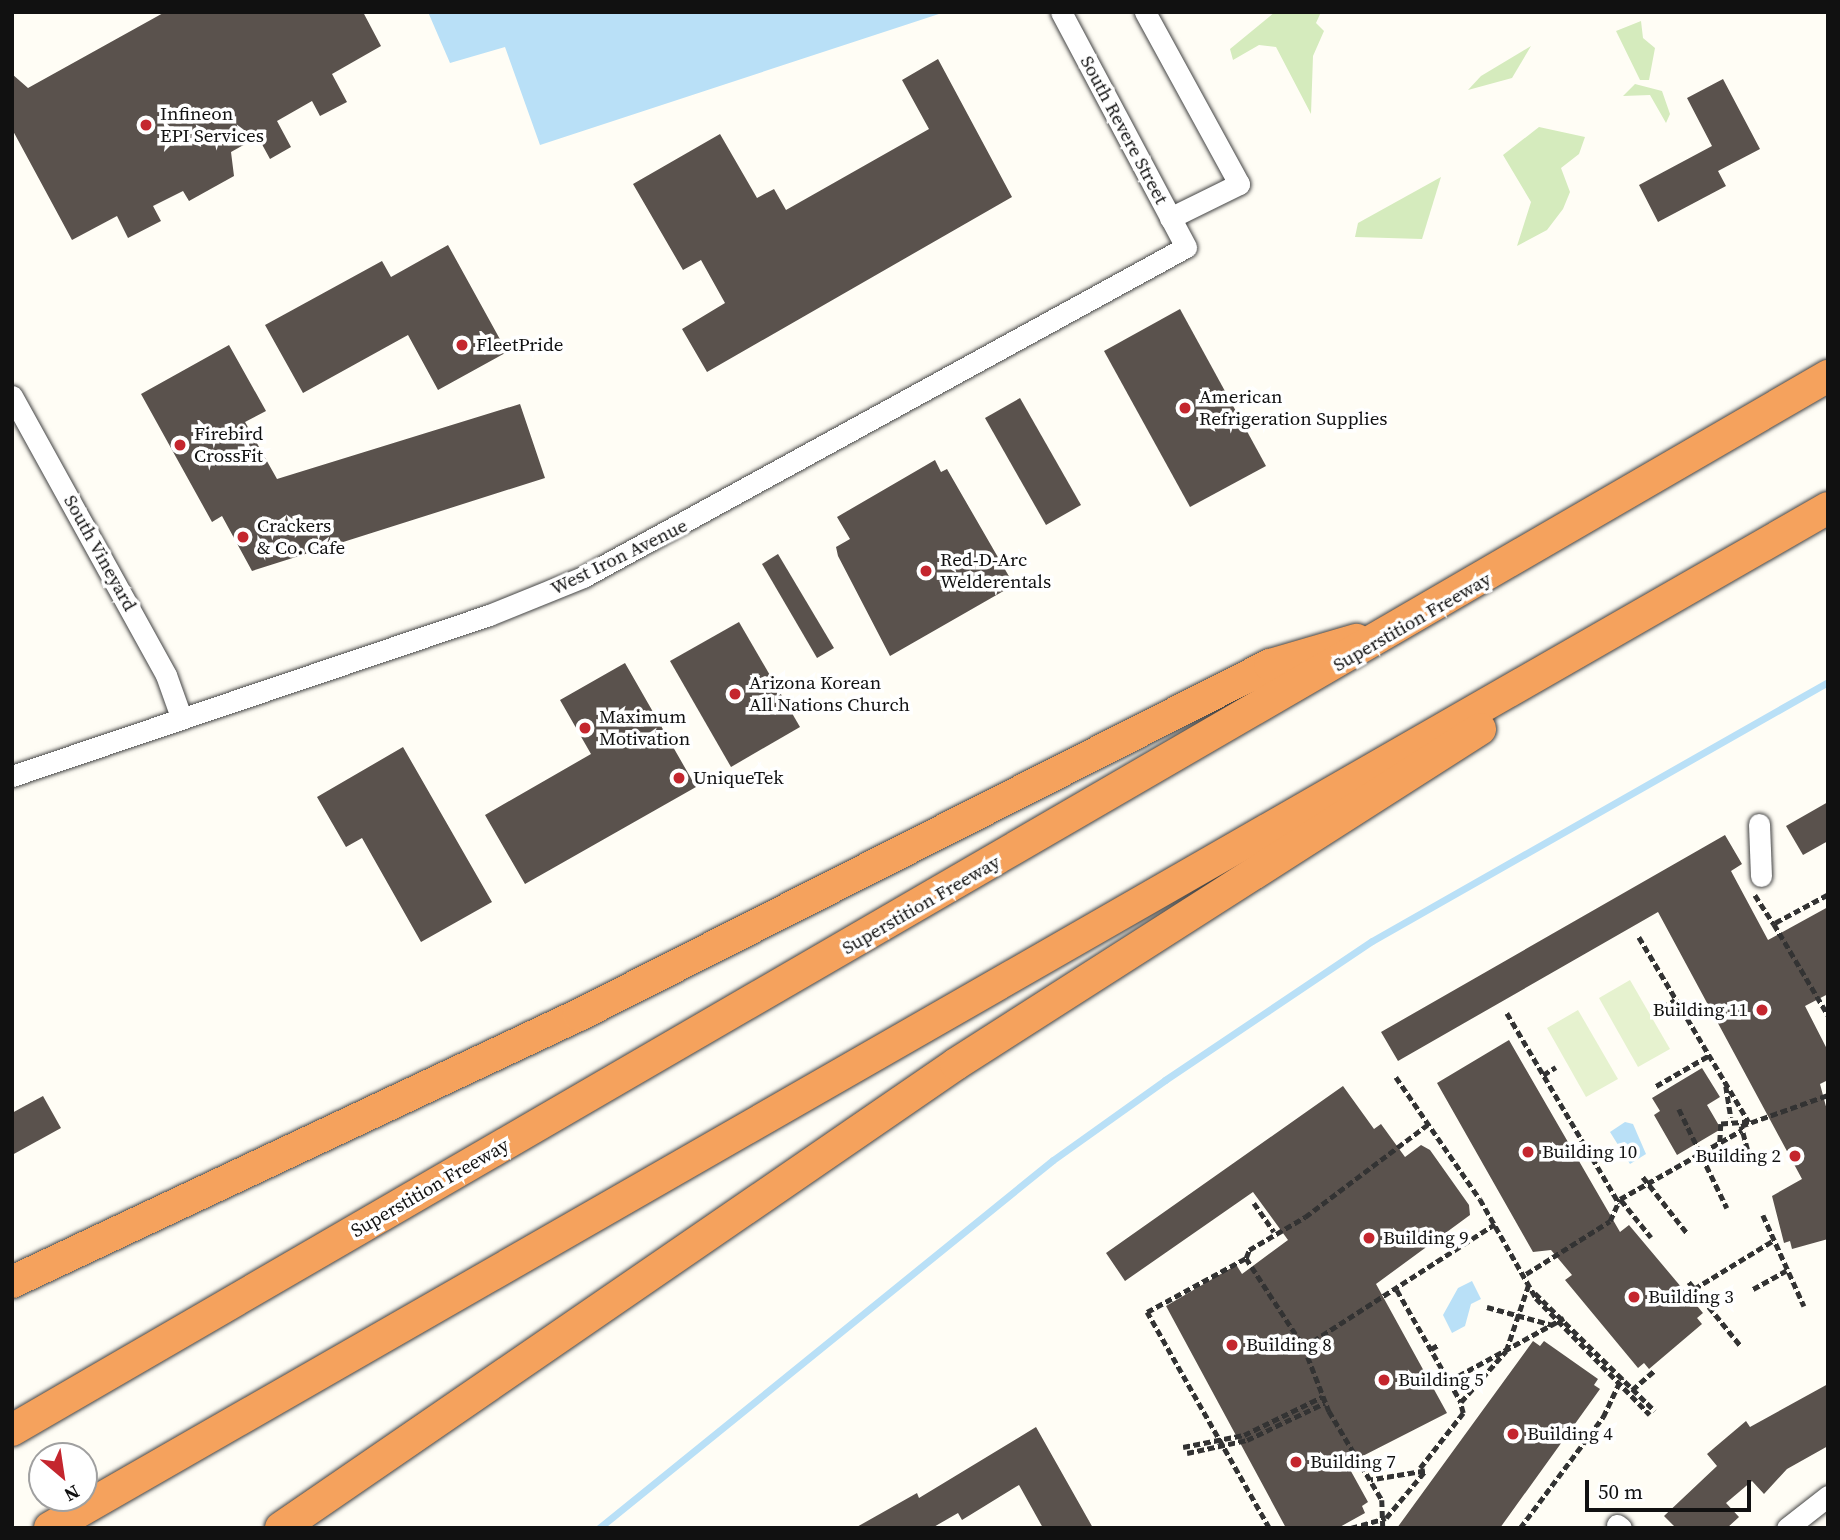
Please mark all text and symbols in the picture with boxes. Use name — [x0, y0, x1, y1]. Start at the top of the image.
street label: South Revere Street — [1075, 52, 1173, 208]
place label: Infineon EPI Services — [160, 103, 264, 147]
marker: Infineon EPI Services — [138, 117, 154, 133]
place label: FleetPride — [476, 334, 563, 356]
marker: FleetPride — [454, 337, 470, 353]
place label: American Refrigeration Supplies — [1199, 386, 1388, 430]
marker: American Refrigeration Supplies — [1177, 400, 1193, 416]
place label: Firebird CrossFit — [194, 423, 263, 467]
marker: Firebird CrossFit — [172, 437, 188, 453]
street label: South Vineyard — [59, 491, 141, 615]
street label: West Iron Avenue — [547, 514, 691, 600]
place label: Crackers & Co. Cafe — [257, 515, 345, 559]
marker: Crackers & Co. Cafe — [235, 529, 251, 545]
place label: Red-D-Arc Welderentals — [940, 549, 1051, 593]
marker: Red-D-Arc Welderentals — [918, 563, 934, 579]
street label: Superstition Freeway — [1329, 568, 1495, 676]
place label: Arizona Korean All Nations Church — [749, 672, 910, 716]
marker: Arizona Korean All Nations Church — [727, 686, 743, 702]
place label: Maximum Motivation — [599, 706, 690, 750]
marker: Maximum Motivation — [577, 720, 593, 736]
place label: UniqueTek — [693, 767, 784, 789]
marker: UniqueTek — [671, 770, 687, 786]
street label: Superstition Freeway — [838, 851, 1004, 959]
place label: Building 11 — [1653, 999, 1748, 1021]
marker: Building 11 — [1754, 1002, 1770, 1018]
street label: Superstition Freeway — [347, 1134, 513, 1242]
place label: Building 10 — [1542, 1141, 1637, 1163]
marker: Building 10 — [1520, 1144, 1536, 1160]
place label: Building 2 — [1695, 1145, 1781, 1167]
marker: Building 2 — [1787, 1148, 1803, 1164]
place label: Building 9 — [1383, 1227, 1469, 1249]
marker: Building 9 — [1361, 1230, 1377, 1246]
place label: Building 3 — [1648, 1286, 1734, 1308]
marker: Building 3 — [1626, 1289, 1642, 1305]
place label: Building 8 — [1246, 1334, 1332, 1356]
marker: Building 8 — [1224, 1337, 1240, 1353]
place label: Building 5 — [1398, 1369, 1484, 1391]
marker: Building 5 — [1376, 1372, 1392, 1388]
place label: Building 4 — [1527, 1423, 1613, 1445]
marker: Building 4 — [1505, 1426, 1521, 1442]
north arrow — [28, 1442, 98, 1512]
place label: Building 7 — [1310, 1451, 1396, 1473]
marker: Building 7 — [1288, 1454, 1304, 1470]
scale bar — [1588, 1466, 1754, 1510]
text: 50 m — [1598, 1477, 1643, 1506]
text: N — [60, 1479, 85, 1508]

